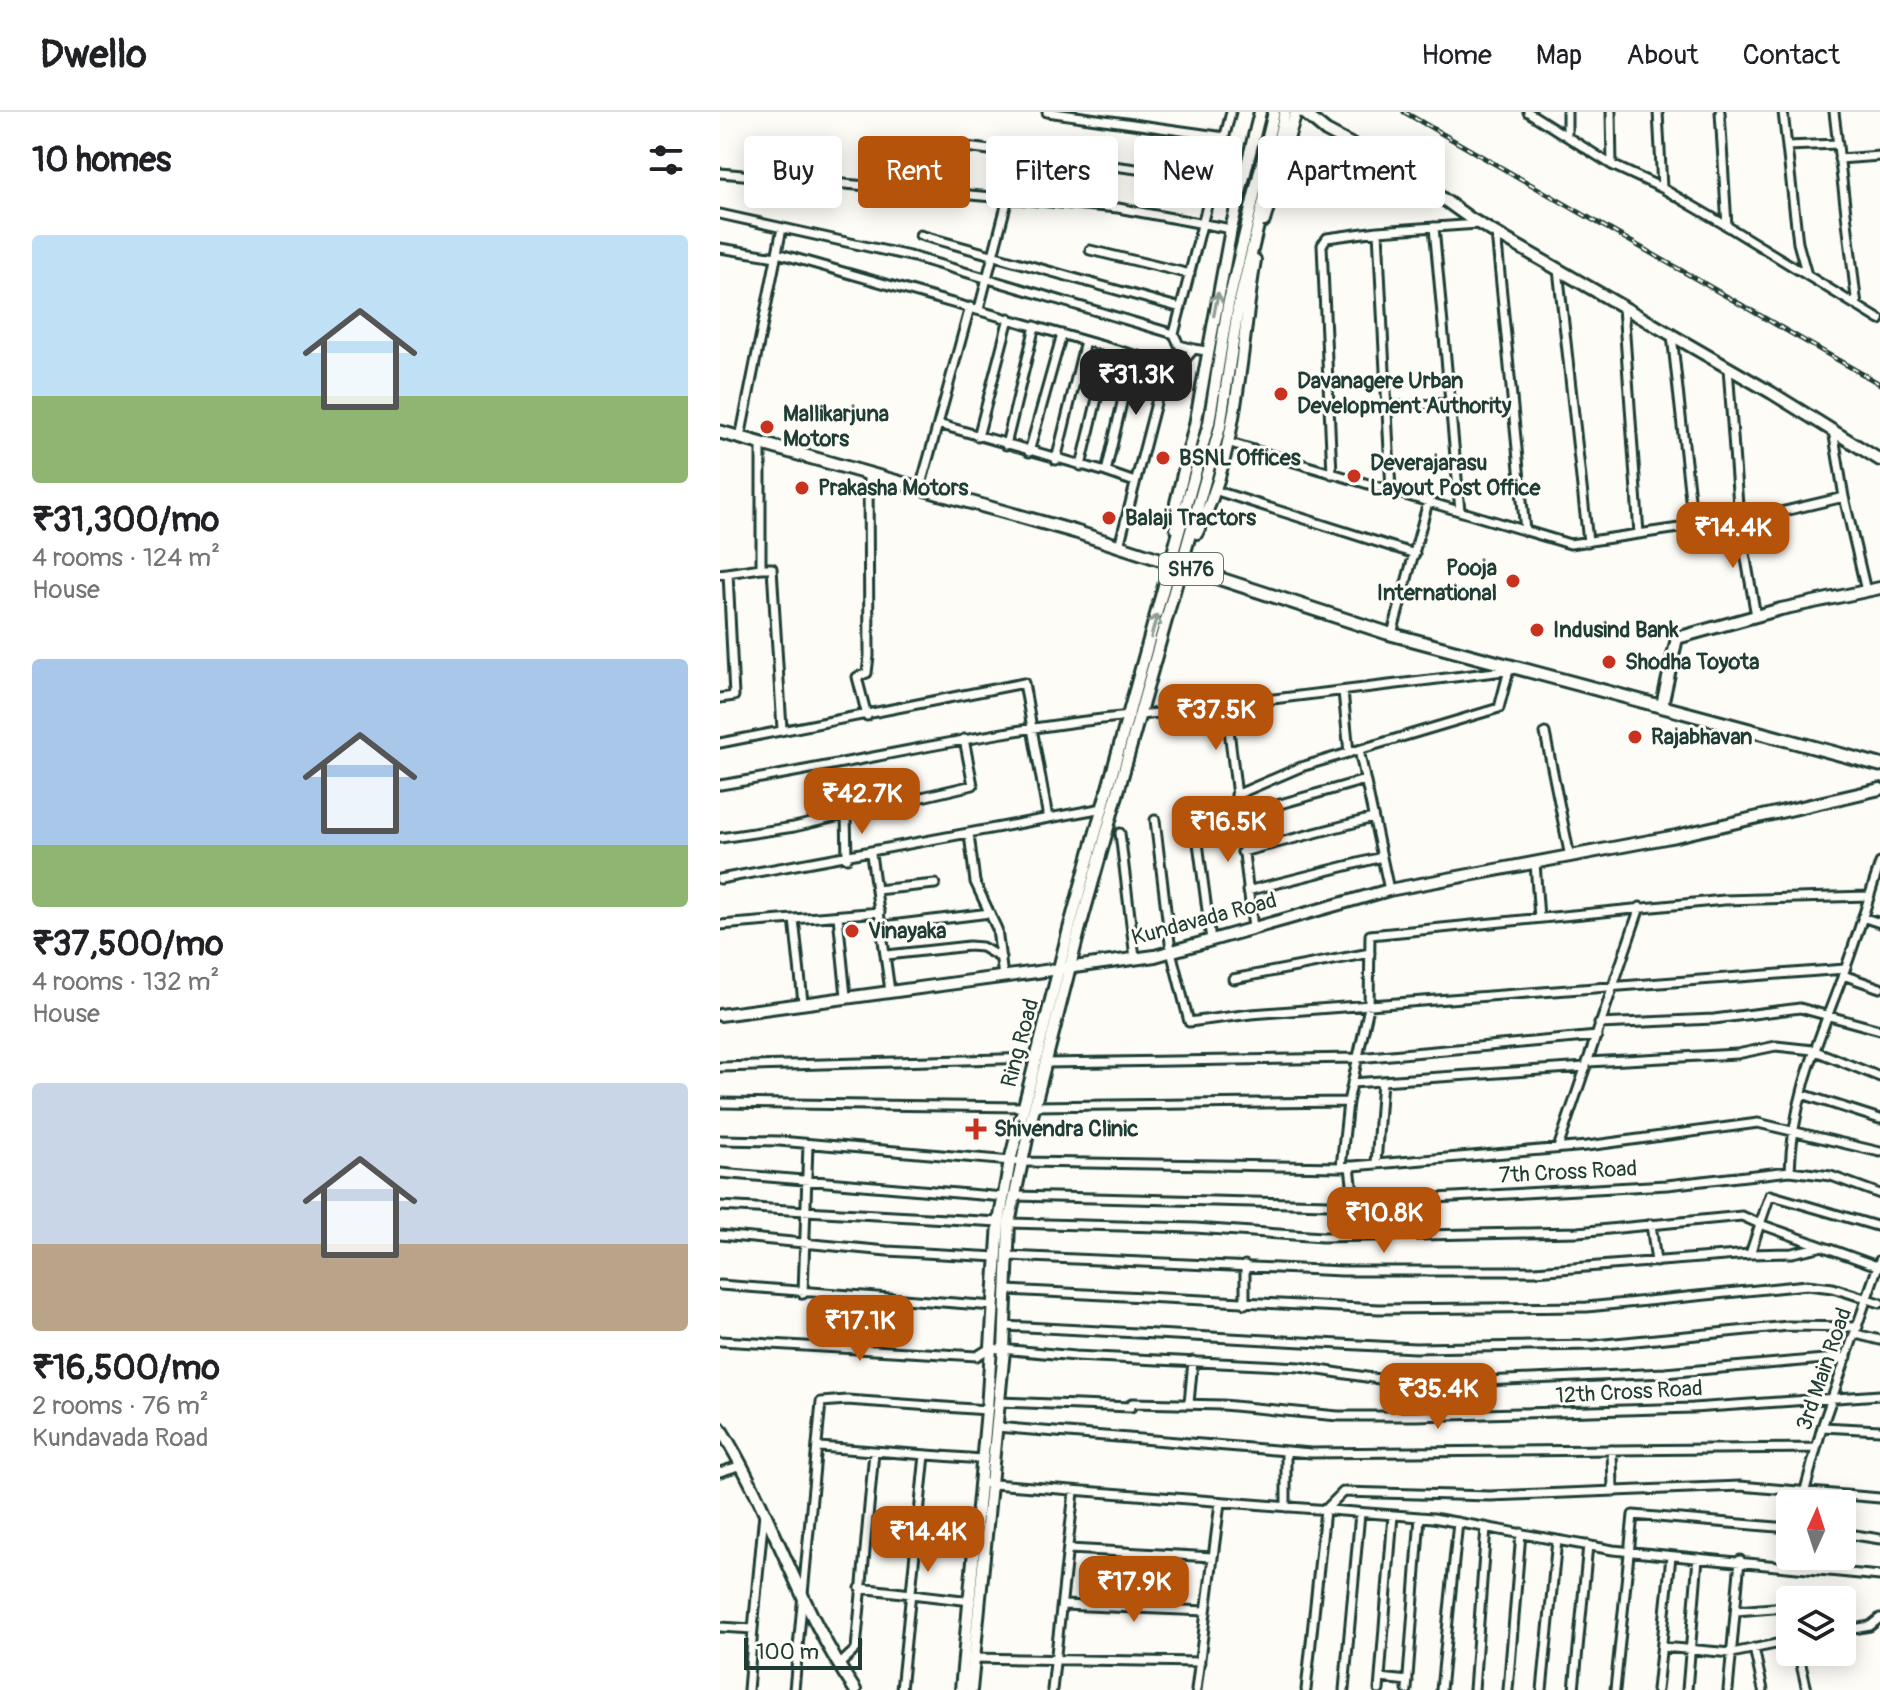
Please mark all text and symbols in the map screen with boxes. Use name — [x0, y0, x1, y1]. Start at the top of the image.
text: Dwello — [40, 31, 147, 79]
text: Home — [1421, 38, 1492, 73]
text: Map — [1536, 38, 1582, 73]
text: About — [1626, 38, 1699, 73]
text: Contact — [1743, 38, 1840, 73]
chip: Buy — [744, 136, 842, 208]
chip: Rent — [858, 136, 970, 208]
chip: Filters — [986, 136, 1118, 208]
chip: New — [1134, 136, 1242, 208]
chip: Apartment — [1258, 136, 1445, 208]
icon: filters — [644, 138, 688, 182]
text: 10 homes — [32, 139, 171, 182]
icon: home — [288, 287, 432, 431]
one-way arrow — [1209, 292, 1224, 317]
pin: ₹31.3K — [1071, 349, 1201, 417]
text: ₹31.3K — [1098, 359, 1174, 391]
place label: Davanagere Urban Development Authority — [1297, 367, 1512, 420]
marker: Davanagere Urban Development Authority — [1272, 385, 1290, 403]
place label: Mallikarjuna Motors — [783, 400, 889, 453]
marker: Mallikarjuna Motors — [758, 418, 776, 436]
place label: BSNL Offices — [1179, 444, 1301, 472]
marker: BSNL Offices — [1154, 449, 1172, 467]
place label: Deverajarasu Layout Post Office — [1370, 449, 1541, 502]
marker: Deverajarasu Layout Post Office — [1345, 467, 1363, 485]
place label: Prakasha Motors — [818, 474, 969, 502]
marker: Prakasha Motors — [793, 479, 811, 497]
text: ₹31,300/mo — [32, 499, 219, 542]
pin: ₹14.4K — [1668, 502, 1798, 570]
place label: Balaji Tractors — [1125, 504, 1256, 532]
marker: Balaji Tractors — [1100, 509, 1118, 527]
text: ₹14.4K — [1694, 512, 1772, 544]
text: 4 rooms · 124 m² — [32, 542, 220, 574]
road number: SH76 — [1159, 553, 1223, 585]
place label: Pooja International — [1377, 554, 1497, 607]
marker: Pooja International — [1504, 572, 1522, 590]
text: House — [32, 574, 100, 606]
one-way arrow — [1148, 614, 1163, 639]
place label: Indusind Bank — [1553, 616, 1680, 644]
marker: Indusind Bank — [1528, 621, 1546, 639]
place label: Shodha Toyota — [1625, 648, 1759, 676]
marker: Shodha Toyota — [1600, 653, 1618, 671]
pin: ₹37.5K — [1151, 684, 1281, 752]
text: ₹37.5K — [1176, 694, 1256, 726]
icon: home — [288, 711, 432, 855]
place label: Rajabhavan — [1651, 723, 1753, 751]
marker: Rajabhavan — [1626, 728, 1644, 746]
pin: ₹42.7K — [797, 768, 927, 836]
text: ₹42.7K — [822, 778, 902, 810]
pin: ₹16.5K — [1163, 796, 1293, 864]
text: ₹16.5K — [1190, 806, 1266, 838]
street label: Kundavada Road — [1128, 886, 1280, 952]
place label: Vinayaka — [868, 917, 947, 945]
marker: Vinayaka — [843, 922, 861, 940]
text: ₹37,500/mo — [32, 923, 224, 966]
text: 4 rooms · 132 m² — [32, 966, 220, 998]
street label: Ring Road — [995, 996, 1045, 1090]
text: House — [32, 998, 100, 1030]
place label: Shivendra Clinic — [994, 1115, 1138, 1143]
marker: Shivendra Clinic — [965, 1118, 987, 1140]
icon: home — [288, 1135, 432, 1279]
street label: 7th Cross Road — [1498, 1154, 1638, 1190]
pin: ₹10.8K — [1319, 1187, 1449, 1255]
text: ₹10.8K — [1345, 1197, 1423, 1229]
pin: ₹17.1K — [795, 1295, 925, 1363]
street label: 3rd Main Road — [1790, 1304, 1858, 1434]
text: ₹17.1K — [824, 1305, 896, 1337]
text: ₹16,500/mo — [32, 1347, 220, 1390]
pin: ₹35.4K — [1373, 1363, 1503, 1431]
text: ₹35.4K — [1398, 1373, 1478, 1405]
street label: 12th Cross Road — [1555, 1374, 1703, 1410]
text: 2 rooms · 76 m² — [32, 1390, 209, 1422]
text: Kundavada Road — [32, 1422, 208, 1454]
north arrow — [1776, 1490, 1856, 1570]
map controls — [1776, 1490, 1856, 1666]
pin: ₹14.4K — [863, 1506, 993, 1574]
text: ₹14.4K — [889, 1516, 967, 1548]
pin: ₹17.9K — [1069, 1556, 1199, 1624]
text: ₹17.9K — [1097, 1566, 1171, 1598]
button: layers — [1776, 1586, 1856, 1666]
scale bar — [744, 1634, 862, 1670]
text: 100 m — [756, 1638, 819, 1666]

